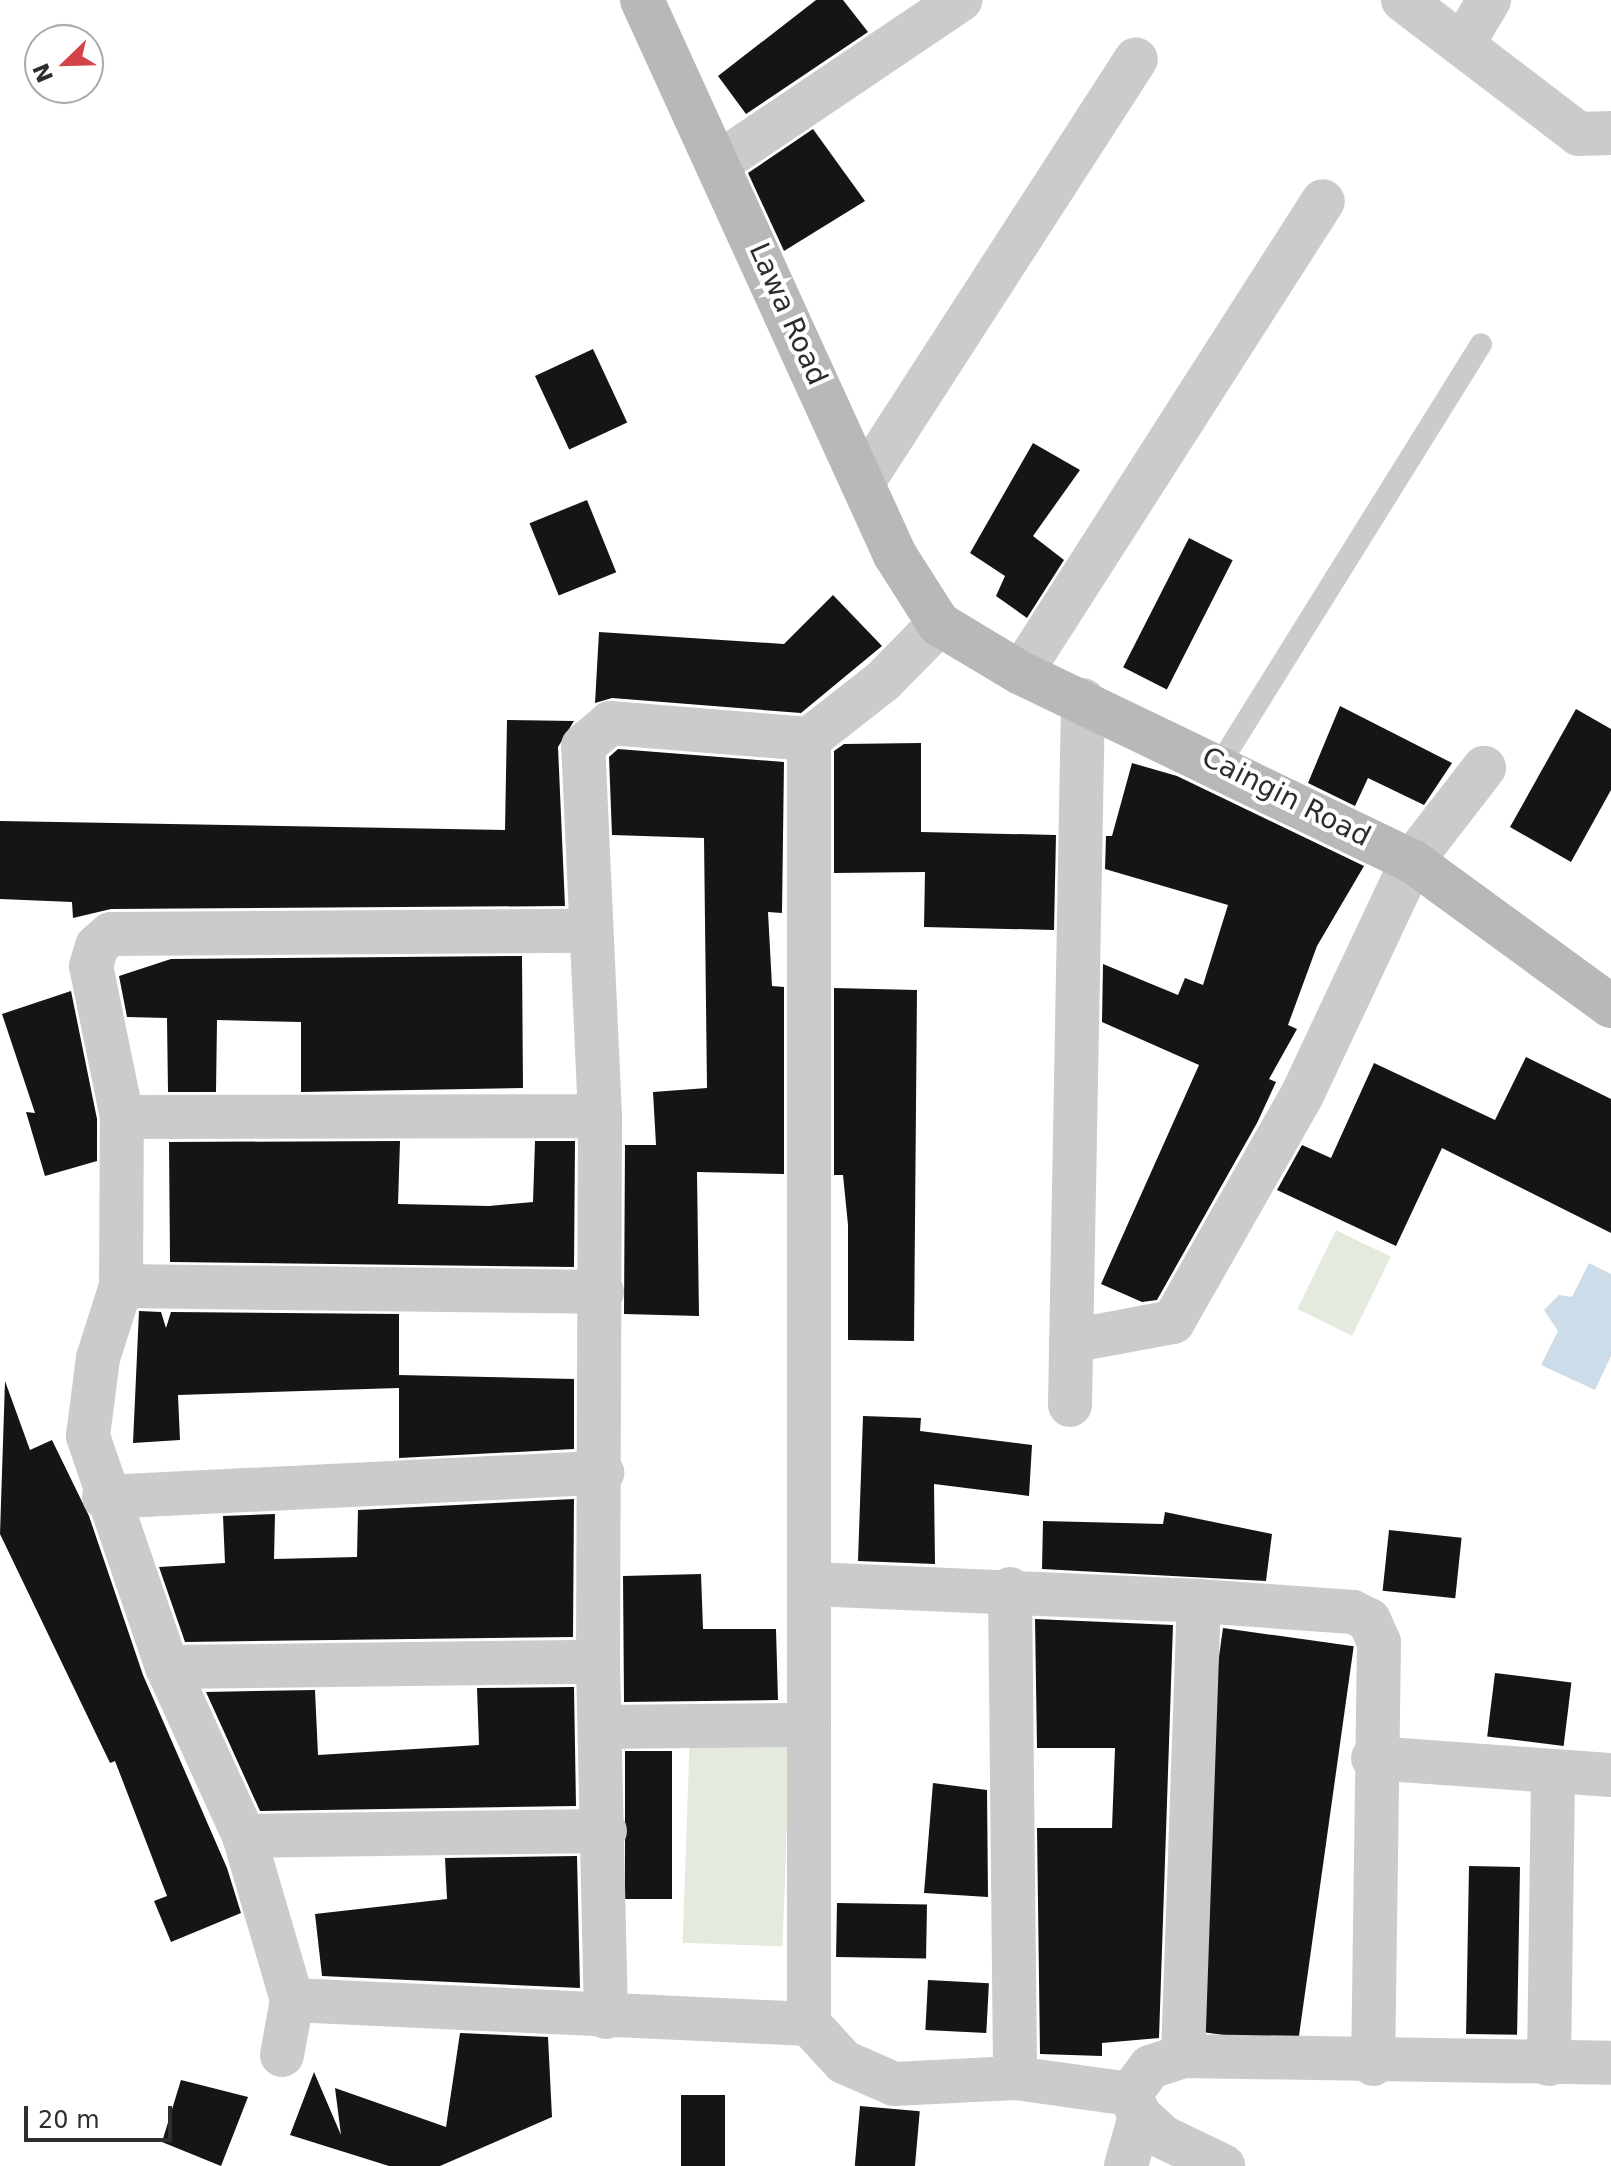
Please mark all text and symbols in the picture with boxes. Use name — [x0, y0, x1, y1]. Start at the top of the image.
north arrow — [24, 24, 104, 104]
text: N — [28, 59, 58, 86]
street label: Lawa Road — [742, 238, 834, 390]
street label: Caingin Road — [1196, 740, 1376, 854]
scale bar — [28, 2090, 176, 2140]
text: 20 m — [38, 2106, 100, 2134]

